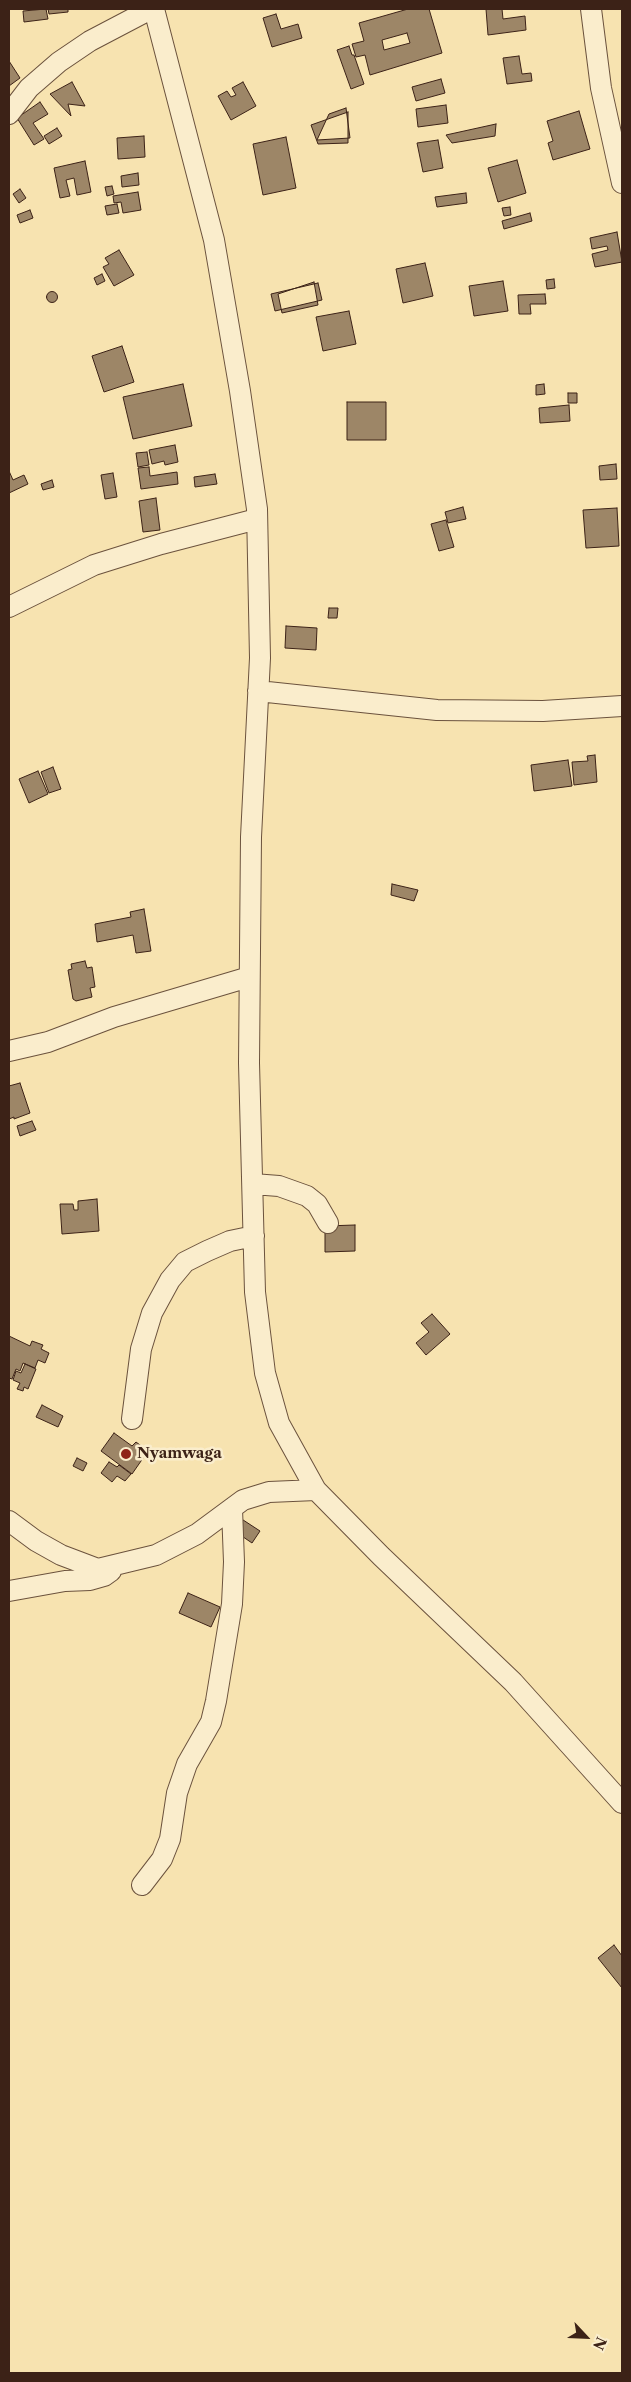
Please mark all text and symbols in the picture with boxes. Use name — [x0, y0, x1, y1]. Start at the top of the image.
place label: Nyamwaga — [137, 1445, 222, 1463]
marker: Nyamwaga — [119, 1447, 133, 1461]
north arrow — [561, 2312, 611, 2362]
text: N — [589, 2334, 610, 2353]

